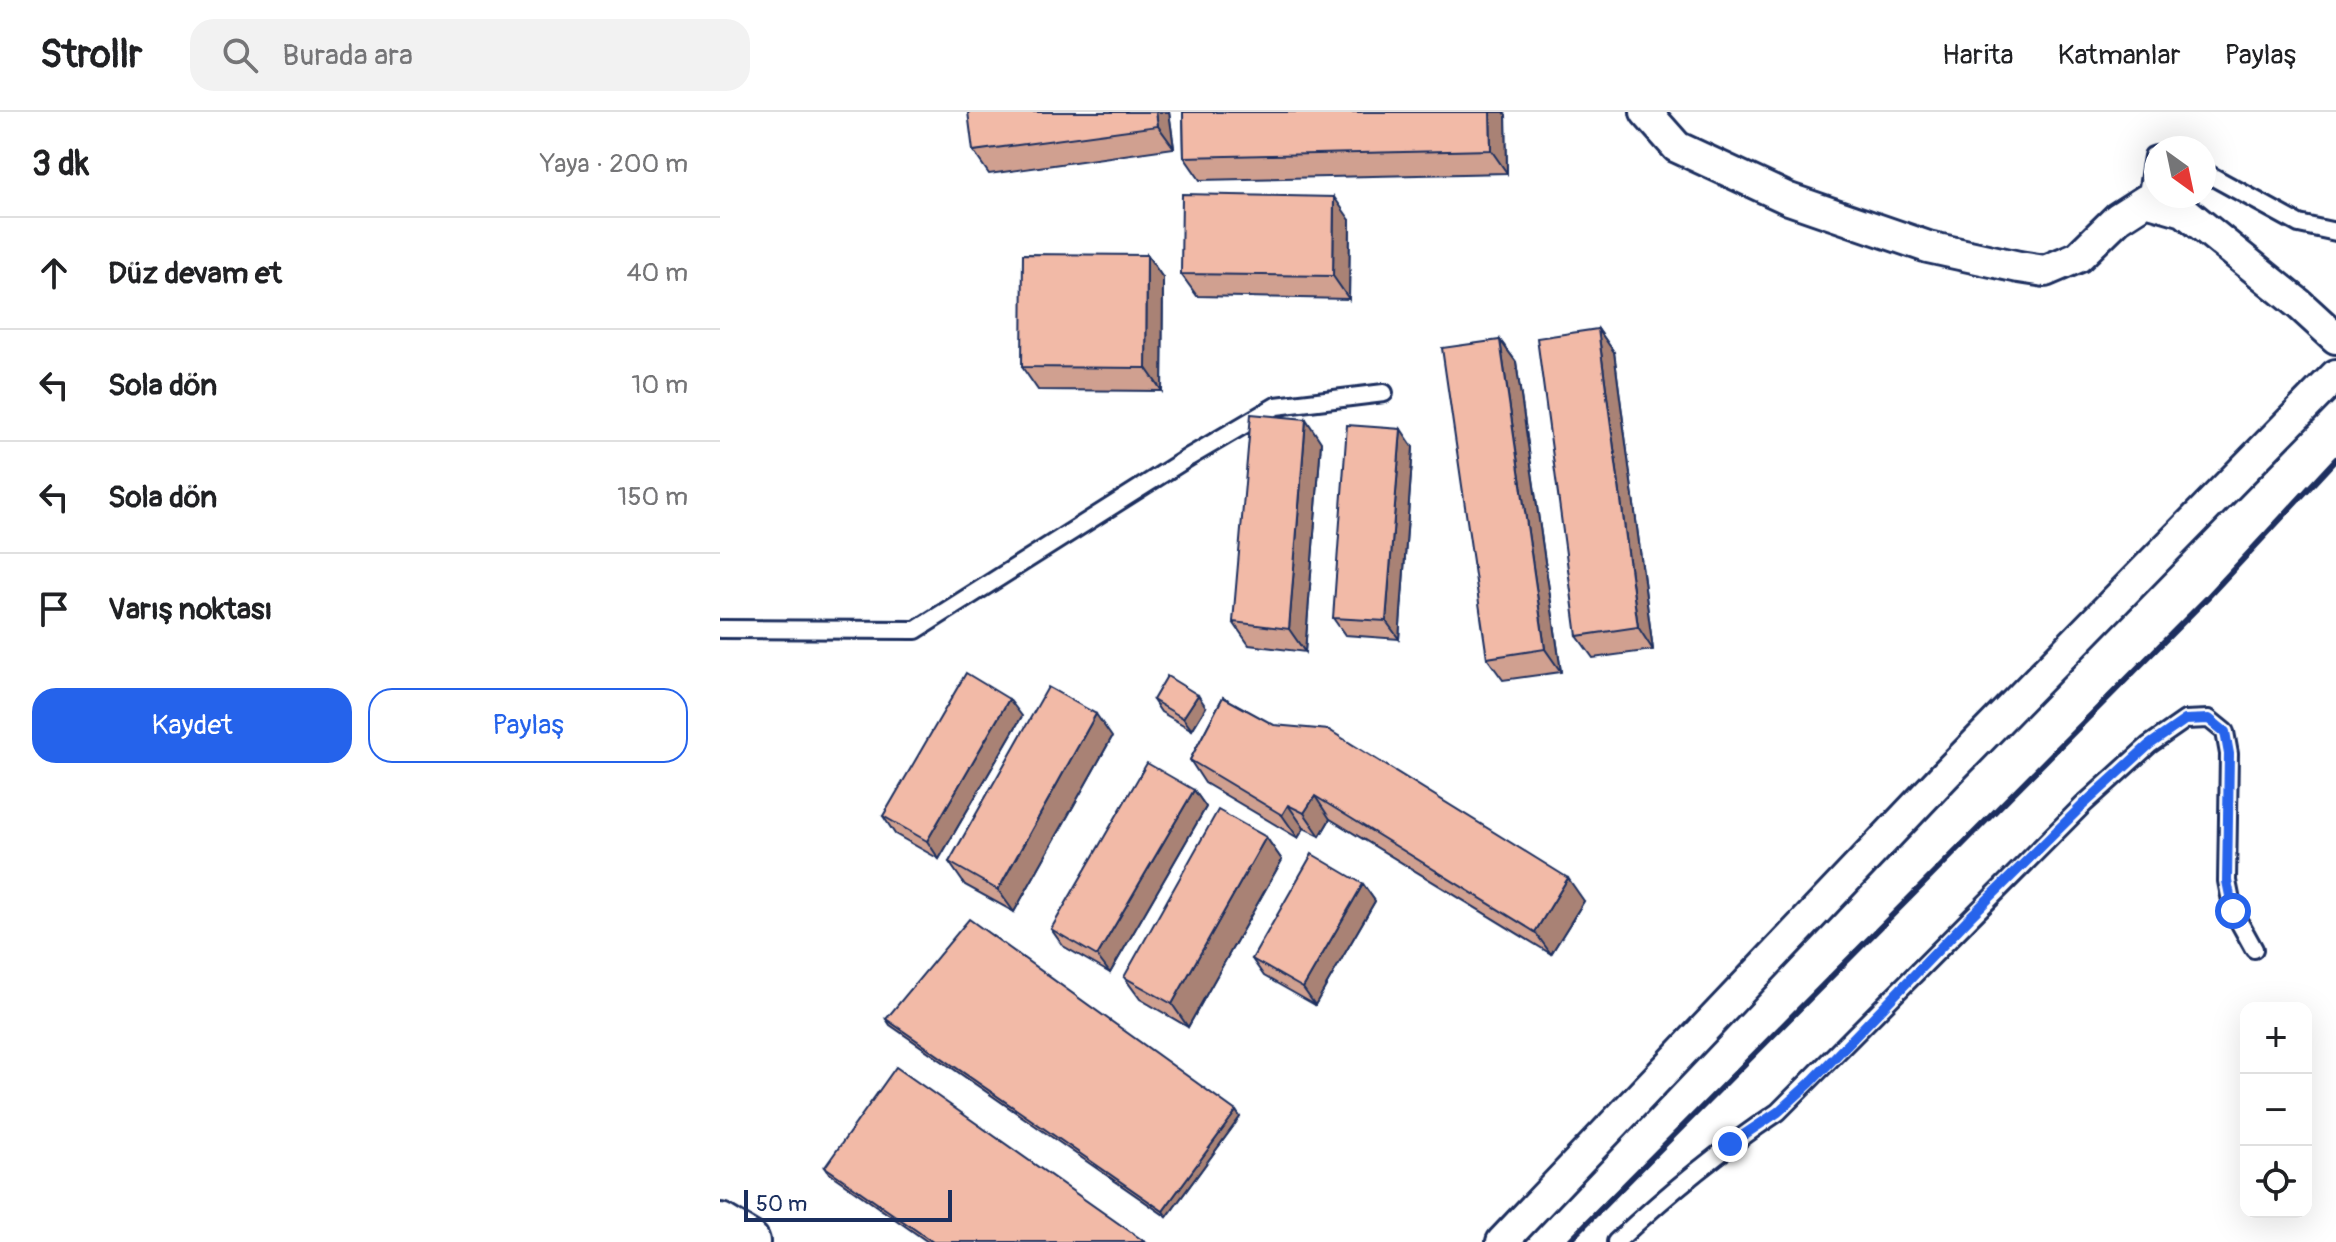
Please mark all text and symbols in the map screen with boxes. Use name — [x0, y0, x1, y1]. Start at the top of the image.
search box — [190, 19, 750, 91]
text: Strollr — [40, 31, 142, 79]
icon: search — [218, 33, 262, 77]
text: Burada ara — [282, 37, 413, 74]
text: Harita — [1942, 38, 2014, 73]
text: Katmanlar — [2058, 38, 2180, 73]
text: Paylaş — [2224, 38, 2296, 73]
north arrow — [2144, 136, 2216, 208]
text: 3 dk — [32, 143, 89, 186]
text: Yaya · 200 m — [540, 148, 688, 180]
icon: ahead — [32, 251, 76, 295]
text: Düz devam et — [108, 255, 282, 292]
text: 40 m — [626, 257, 688, 289]
icon: left — [32, 363, 76, 407]
text: Sola dön — [108, 367, 217, 404]
text: 10 m — [631, 369, 688, 401]
icon: left — [32, 475, 76, 519]
text: Sola dön — [108, 479, 217, 516]
text: 150 m — [617, 481, 688, 513]
icon: arrive — [32, 587, 76, 631]
text: Varış noktası — [108, 591, 272, 628]
button: Kaydet — [32, 688, 352, 763]
button: Paylaş — [368, 688, 688, 763]
route start — [2215, 893, 2251, 929]
map controls — [2240, 1002, 2312, 1218]
button: + — [2240, 1002, 2312, 1074]
button: − — [2240, 1074, 2312, 1146]
route end — [1712, 1126, 1748, 1162]
button: locate — [2240, 1146, 2312, 1218]
scale bar — [744, 1186, 952, 1222]
text: 50 m — [756, 1190, 807, 1218]

